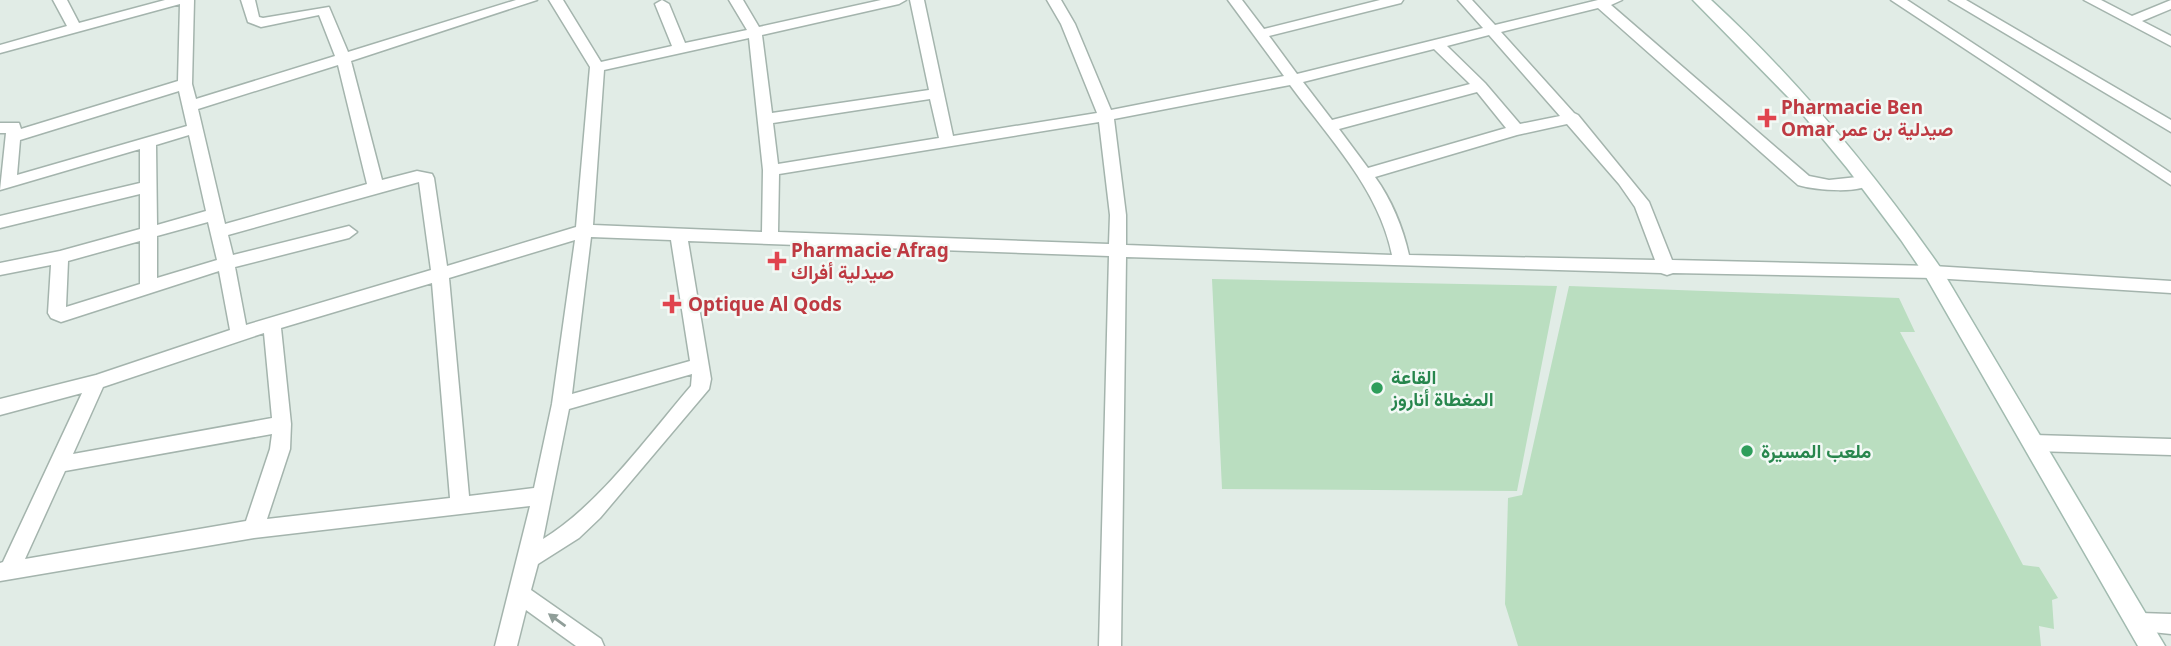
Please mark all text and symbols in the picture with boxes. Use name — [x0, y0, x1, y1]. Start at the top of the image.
place label: Pharmacie Ben Omar صيدلية بن عمر — [1781, 94, 1953, 142]
marker: Pharmacie Ben Omar صيدلية بن عمر — [1759, 110, 1775, 126]
place label: Pharmacie Afrag صيدلية أفراك — [791, 237, 949, 285]
marker: Pharmacie Afrag صيدلية أفراك — [769, 253, 785, 269]
place label: Optique Al Qods — [688, 291, 842, 317]
marker: Optique Al Qods — [662, 294, 682, 314]
place label: القاعة المغطاة أناروز — [1390, 364, 1494, 412]
marker: القاعة المغطاة أناروز — [1369, 380, 1385, 396]
place label: ملعب المسيرة — [1761, 438, 1871, 464]
marker: ملعب المسيرة — [1739, 443, 1755, 459]
one-way arrow — [548, 613, 566, 627]

